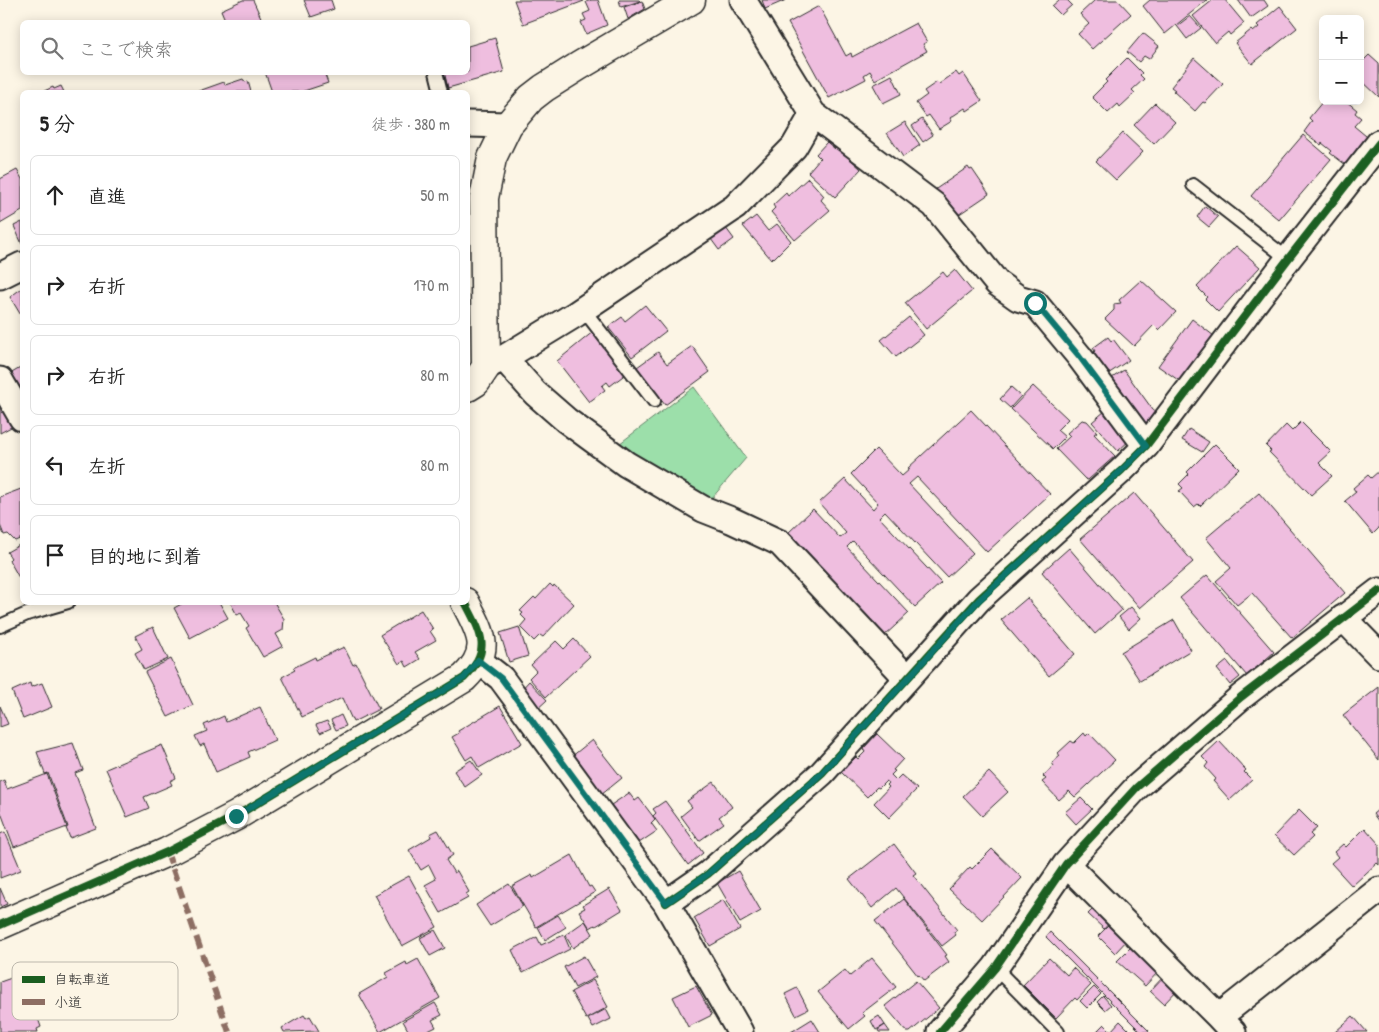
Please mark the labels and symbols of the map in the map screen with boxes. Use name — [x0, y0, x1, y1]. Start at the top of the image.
route start — [1024, 292, 1047, 315]
route end — [225, 805, 248, 828]
legend — [12, 962, 178, 1020]
text: 自転車道 — [54, 969, 110, 988]
text: 小道 — [54, 992, 82, 1011]

